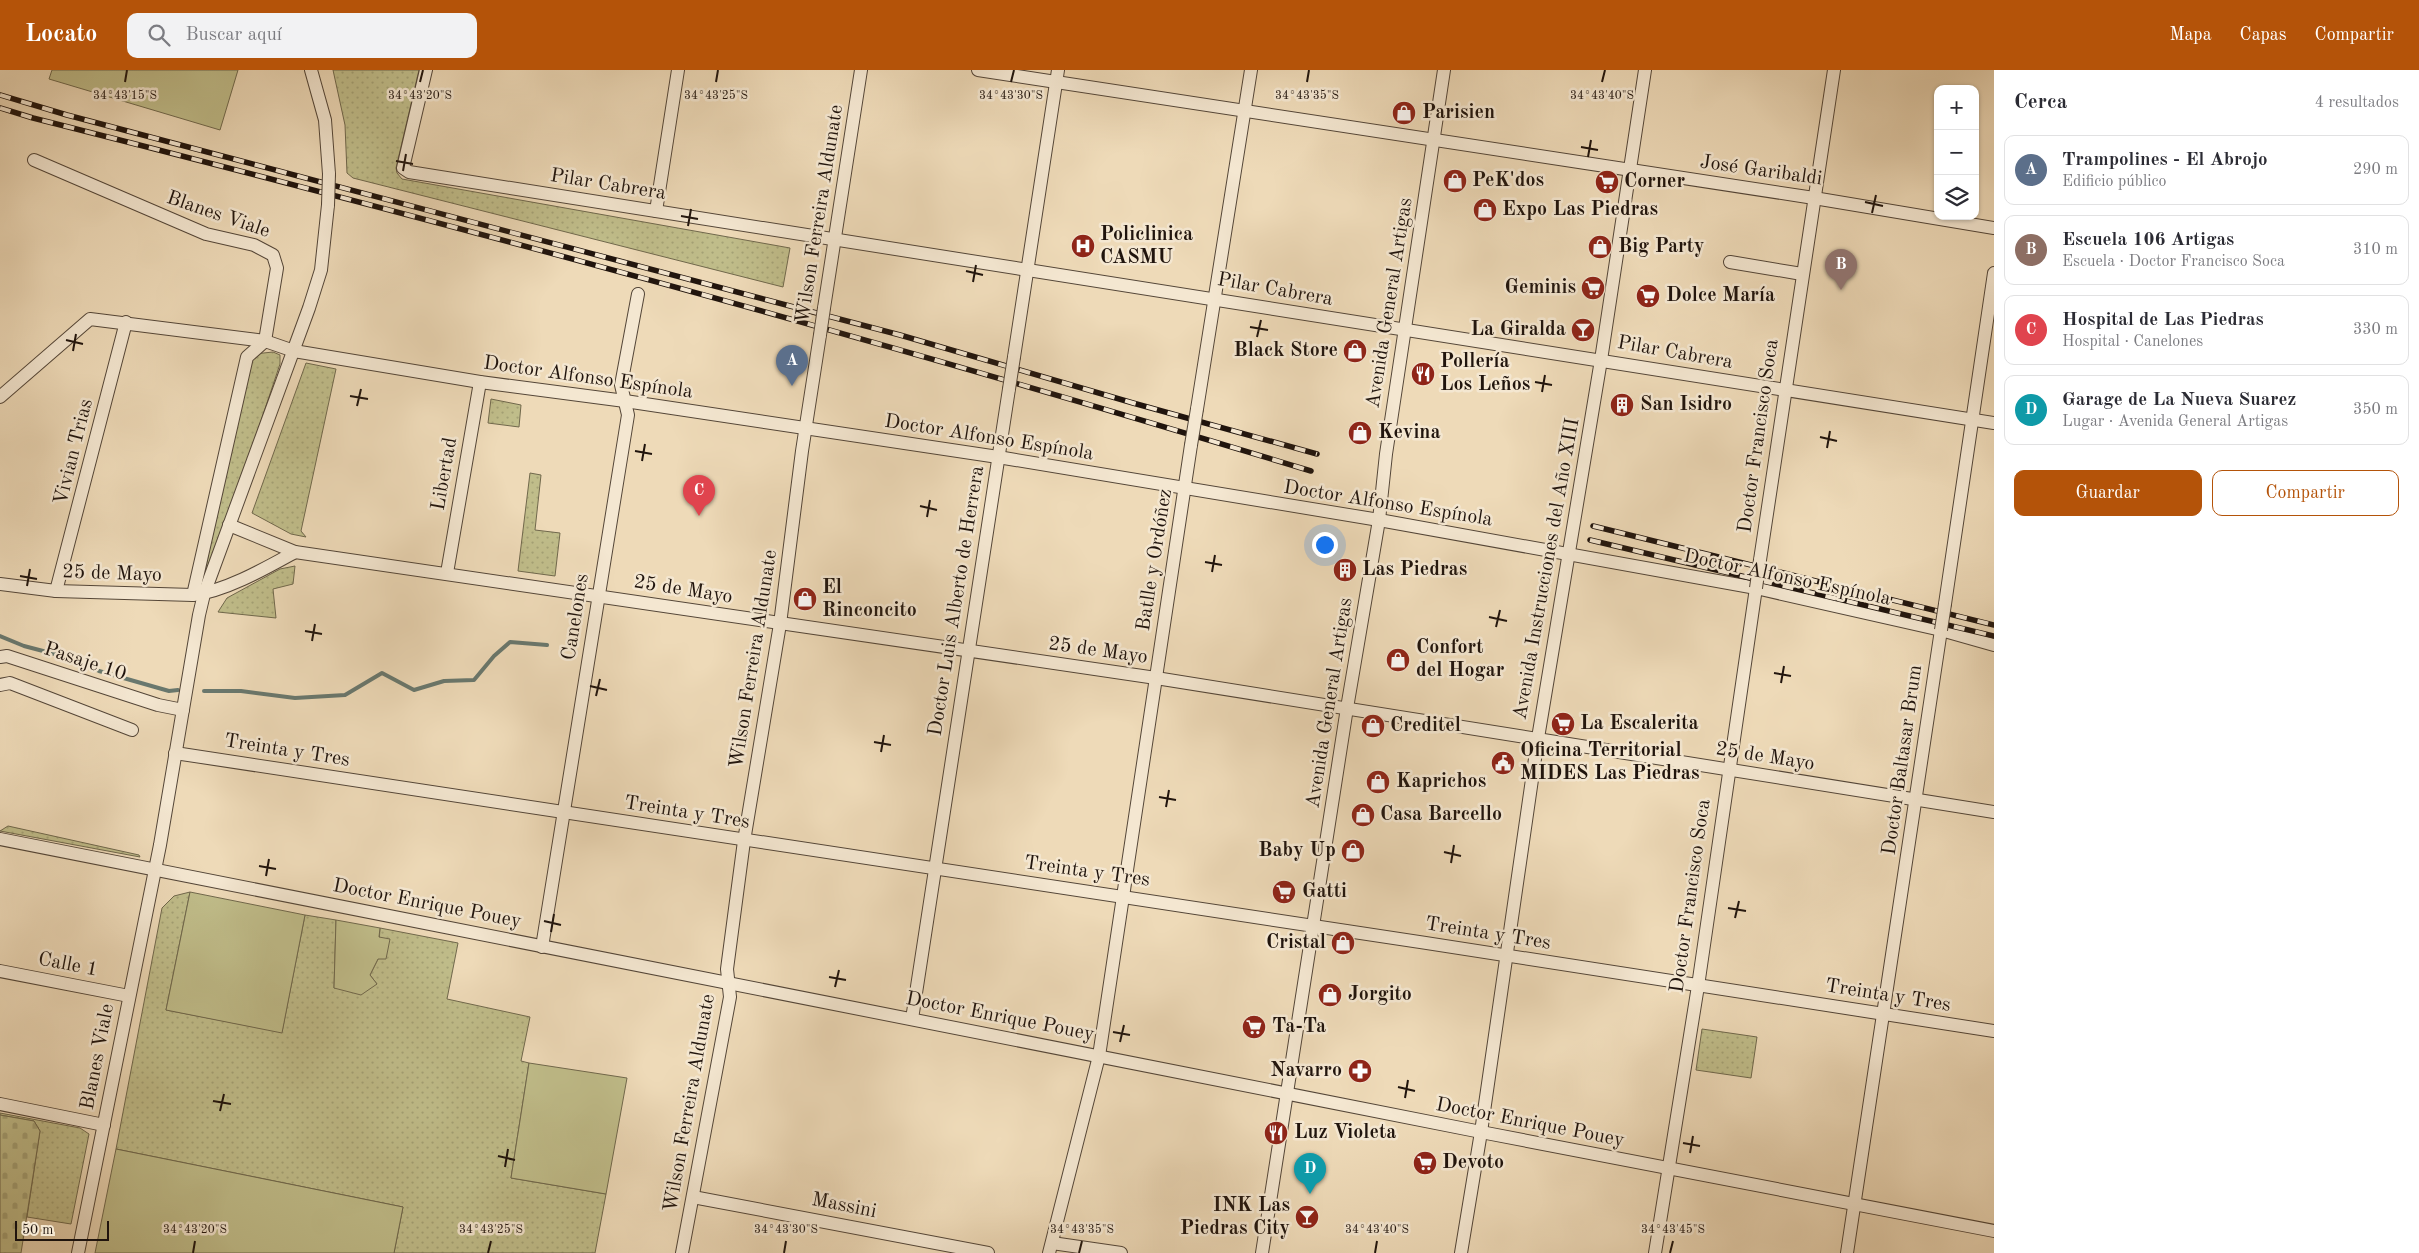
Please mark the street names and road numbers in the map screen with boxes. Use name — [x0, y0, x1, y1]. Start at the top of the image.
street label: Wilson Ferreira Aldunate — [793, 103, 847, 325]
street label: José Garibaldi — [1698, 153, 1824, 189]
street label: Pilar Cabrera — [549, 166, 667, 204]
street label: Blanes Viale — [164, 188, 272, 242]
street label: Avenida General Artigas — [1363, 196, 1417, 410]
street label: Pilar Cabrera — [1216, 270, 1334, 310]
street label: Pilar Cabrera — [1616, 333, 1734, 373]
street label: Doctor Francisco Soca — [1736, 338, 1783, 534]
street label: Doctor Alfonso Espínola — [482, 353, 694, 403]
street label: Vivian Trias — [51, 397, 97, 507]
street label: Doctor Alfonso Espínola — [883, 412, 1095, 464]
street label: Avenida Instrucciones del Año XIII — [1511, 416, 1583, 721]
street label: Libertad — [429, 436, 461, 512]
street label: Doctor Luis Alberto de Herrera — [926, 464, 988, 738]
street label: Doctor Alfonso Espínola — [1282, 478, 1494, 530]
street label: Batlle y Ordóñez — [1134, 487, 1176, 633]
street label: Doctor Alfonso Espínola — [1682, 546, 1893, 610]
street label: Wilson Ferreira Aldunate — [727, 548, 781, 770]
street label: 25 de Mayo — [62, 562, 162, 586]
street label: Canelones — [559, 572, 593, 662]
street label: 25 de Mayo — [632, 572, 734, 608]
street label: Avenida General Artigas — [1303, 596, 1357, 810]
street label: 25 de Mayo — [1047, 634, 1149, 668]
street label: Pasaje 10 — [41, 639, 129, 685]
street label: Doctor Baltasar Brum — [1880, 664, 1926, 856]
street label: Treinta y Tres — [223, 731, 351, 771]
street label: 25 de Mayo — [1714, 739, 1816, 775]
street label: Treinta y Tres — [623, 793, 751, 833]
street label: Doctor Francisco Soca — [1668, 798, 1715, 994]
street label: Treinta y Tres — [1023, 853, 1151, 891]
street label: Doctor Enrique Pouey — [331, 876, 523, 932]
street label: Treinta y Tres — [1424, 914, 1552, 954]
street label: Calle 1 — [36, 949, 100, 981]
street label: Treinta y Tres — [1824, 976, 1952, 1016]
street label: Doctor Enrique Pouey — [904, 989, 1096, 1045]
street label: Wilson Ferreira Aldunate — [661, 992, 719, 1214]
street label: Blanes Viale — [78, 1002, 118, 1112]
street label: Doctor Enrique Pouey — [1434, 1095, 1626, 1151]
street label: Massini — [810, 1190, 878, 1222]

